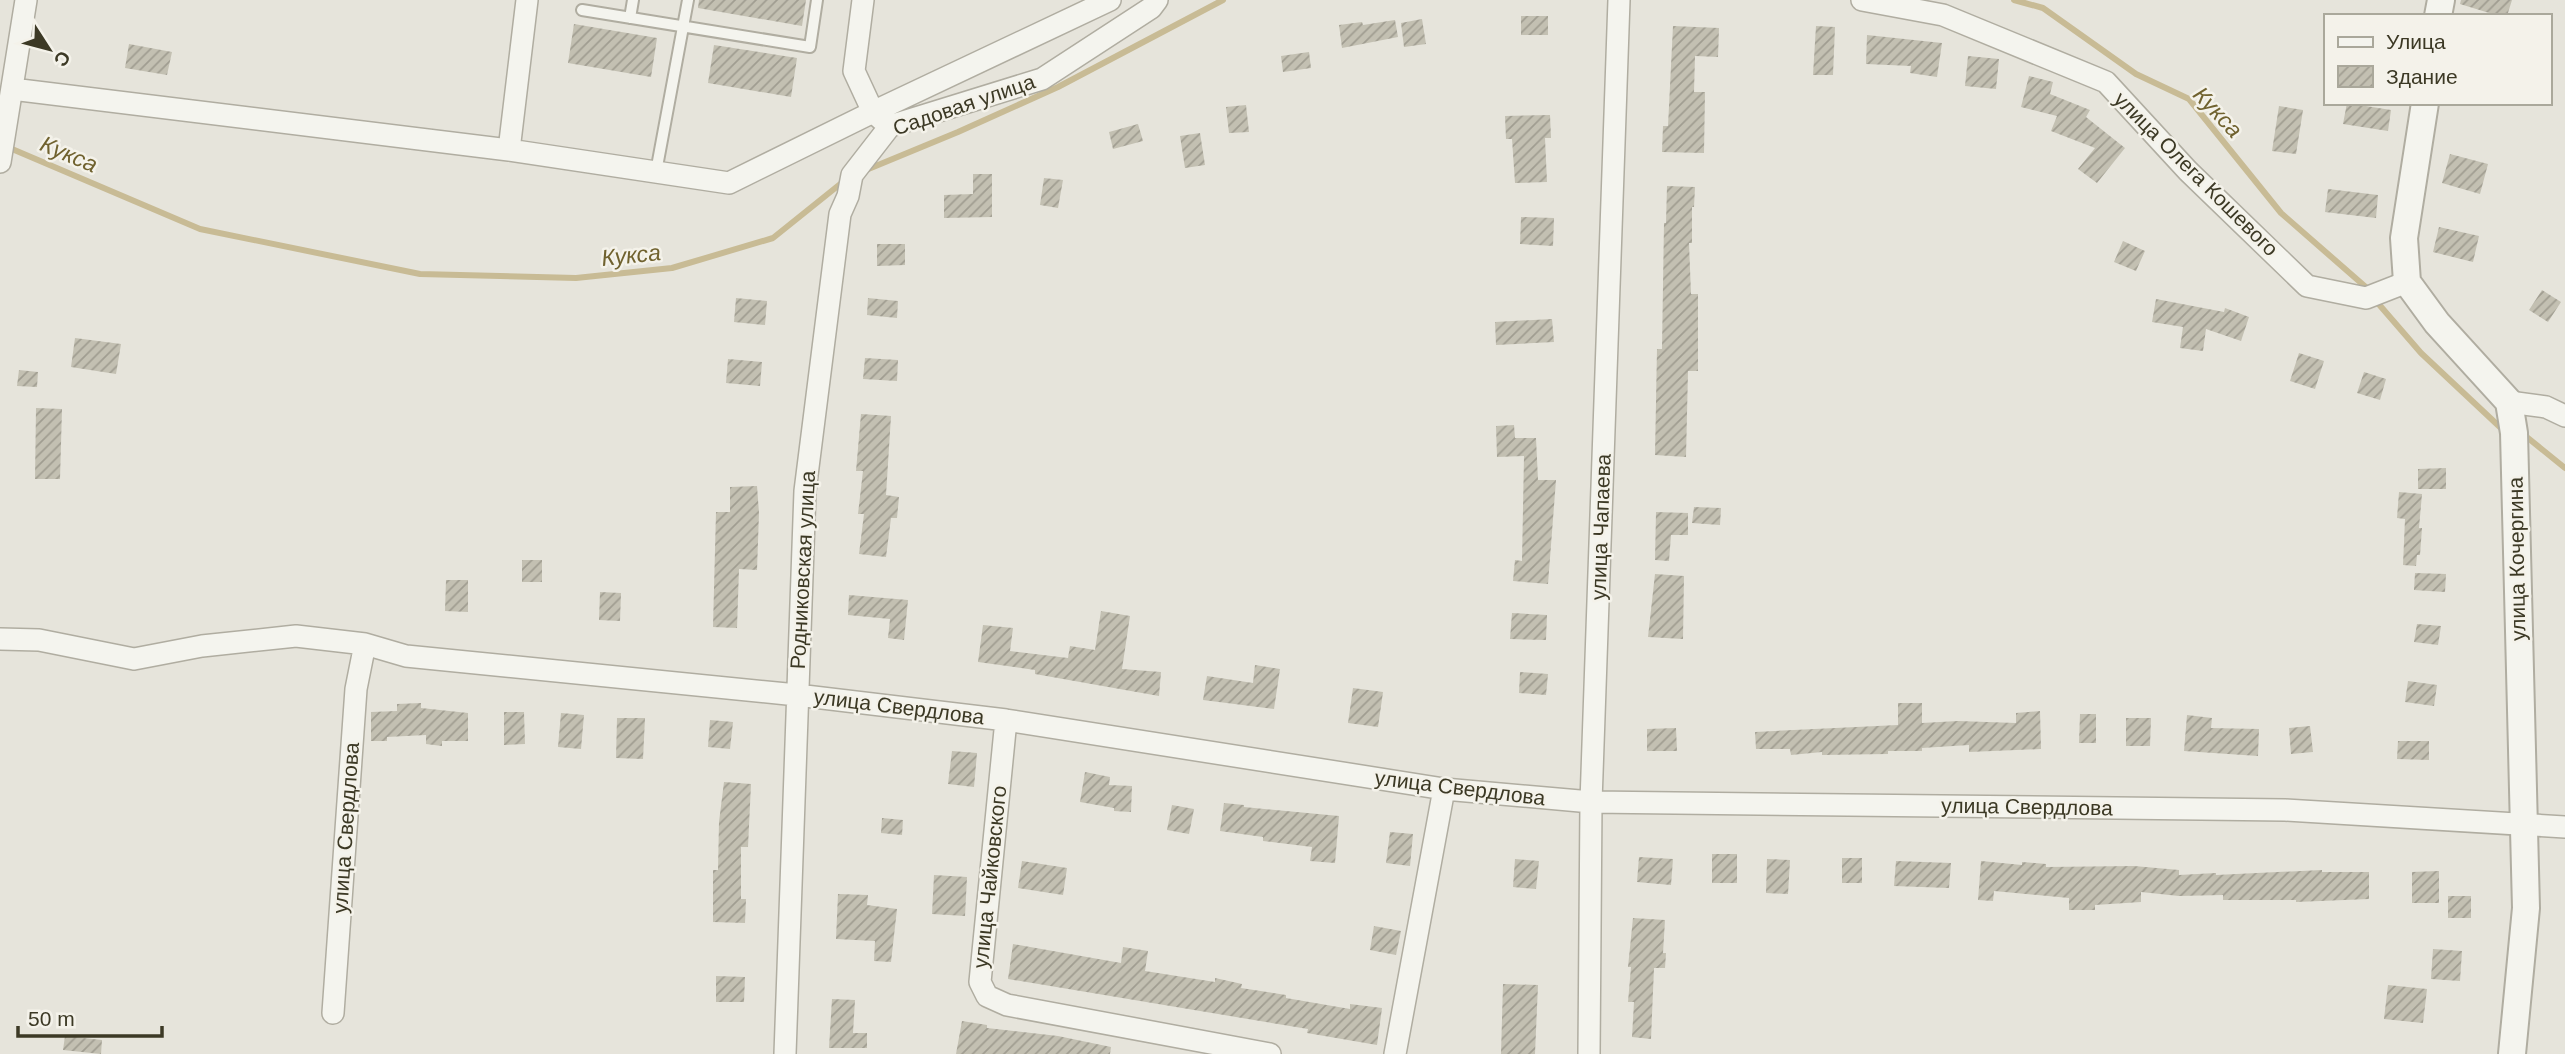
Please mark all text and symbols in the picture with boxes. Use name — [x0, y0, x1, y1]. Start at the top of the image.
north arrow — [14, 14, 84, 84]
legend — [2324, 14, 2551, 105]
text: Улица — [2386, 30, 2446, 53]
text: С — [50, 47, 75, 71]
text: Здание — [2386, 65, 2458, 88]
street label: Садовая улица — [890, 69, 1038, 140]
water label: Кукса — [2188, 81, 2248, 143]
street label: улица Олега Кошевого — [2110, 87, 2283, 260]
water label: Кукса — [36, 130, 102, 178]
water label: Кукса — [600, 239, 662, 271]
street label: улица Чапаева — [1586, 453, 1615, 601]
street label: Родниковская улица — [786, 470, 819, 670]
street label: улица Кочергина — [2504, 477, 2529, 641]
street label: улица Свердлова — [813, 685, 986, 728]
street label: улица Свердлова — [328, 741, 363, 914]
street label: улица Свердлова — [1374, 766, 1547, 809]
street label: улица Чайковского — [968, 785, 1011, 969]
street label: улица Свердлова — [1941, 794, 2113, 820]
scale bar — [18, 995, 161, 1038]
text: 50 m — [28, 1007, 75, 1030]

